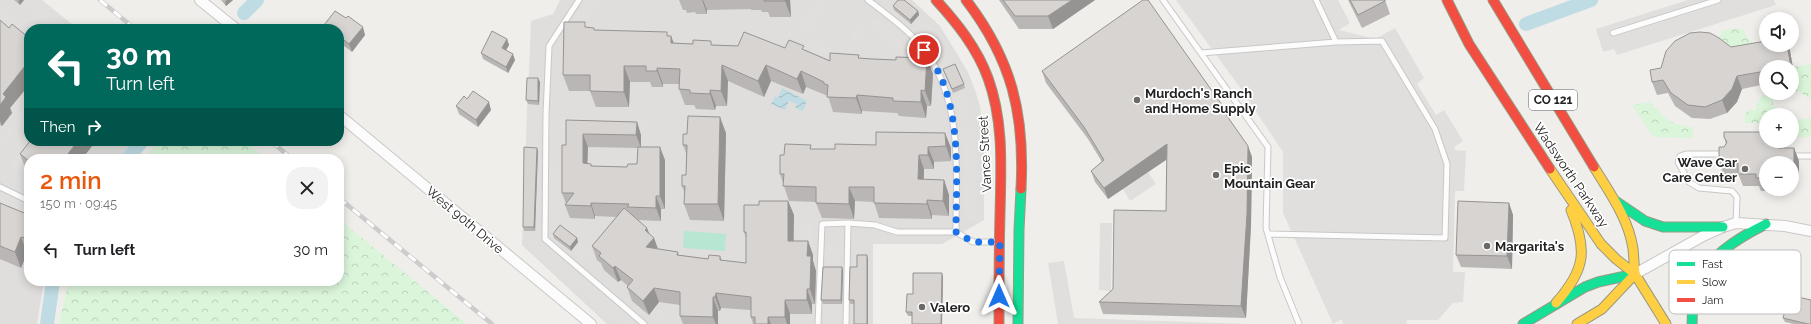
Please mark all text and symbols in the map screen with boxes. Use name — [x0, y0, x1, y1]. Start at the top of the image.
map controls — [1759, 12, 1799, 196]
button: sound — [1759, 12, 1799, 52]
pin — [907, 33, 941, 67]
text: 30 m — [106, 39, 172, 72]
icon: arrive — [913, 39, 935, 61]
icon: left — [40, 40, 92, 92]
button: search — [1759, 60, 1799, 100]
text: Turn left — [106, 73, 175, 94]
place label: Murdoch's Ranch and Home Supply — [1145, 86, 1256, 116]
road number: CO 121 — [1529, 90, 1577, 110]
marker: Murdoch's Ranch and Home Supply — [1132, 95, 1142, 105]
button: + — [1759, 108, 1799, 148]
street label: Vance Street — [975, 115, 995, 193]
icon: right — [83, 116, 105, 138]
text: Then — [40, 118, 75, 136]
street label: Wadsworth Parkway — [1530, 120, 1612, 230]
place label: Wave Car Care Center — [1663, 155, 1737, 185]
button: − — [1759, 156, 1799, 196]
place label: Epic Mountain Gear — [1224, 161, 1315, 191]
marker: Wave Car Care Center — [1740, 164, 1750, 174]
text: 2 min — [40, 166, 102, 195]
button: close — [286, 167, 328, 209]
marker: Epic Mountain Gear — [1211, 170, 1221, 180]
street label: West 90th Drive — [423, 183, 507, 257]
text: 150 m · 09:45 — [40, 196, 117, 211]
icon: left — [40, 239, 62, 261]
place label: Margarita's — [1495, 239, 1565, 254]
text: Turn left — [74, 241, 135, 259]
text: 30 m — [293, 241, 328, 259]
marker: Margarita's — [1482, 241, 1492, 251]
legend — [1669, 250, 1801, 314]
text: Fast — [1702, 258, 1723, 271]
position arrow — [978, 275, 1020, 317]
text: Slow — [1702, 276, 1727, 289]
text: Jam — [1702, 294, 1723, 307]
place label: Valero — [930, 300, 970, 315]
marker: Valero — [917, 302, 927, 312]

